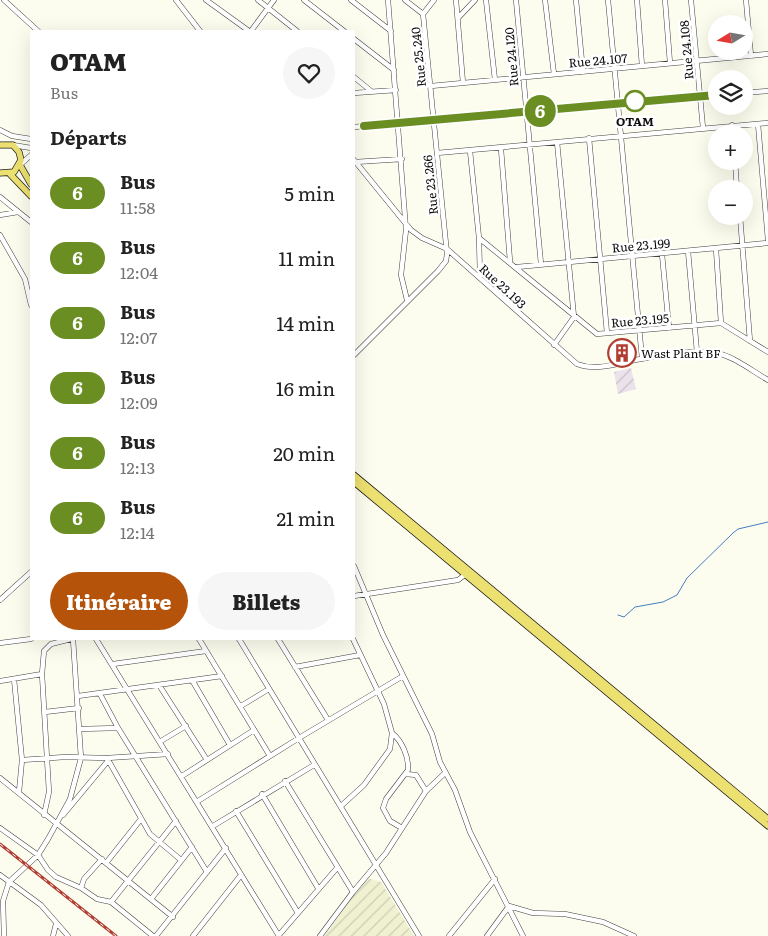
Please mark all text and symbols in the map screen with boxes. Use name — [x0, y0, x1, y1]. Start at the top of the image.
north arrow — [708, 15, 752, 60]
map controls — [708, 15, 753, 225]
street label: Rue 24.108 — [674, 19, 698, 80]
street label: Rue 25.240 — [406, 26, 430, 88]
street label: Rue 24.120 — [499, 27, 523, 87]
text: OTAM — [50, 43, 126, 78]
button: heart — [283, 47, 335, 99]
street label: Rue 24.107 — [568, 48, 628, 72]
button: layers — [708, 70, 753, 115]
text: Bus — [50, 80, 78, 104]
marker: OTAM — [624, 90, 646, 112]
line badge: 6 — [524, 95, 556, 127]
text: 6 — [535, 97, 545, 124]
place label: OTAM — [616, 112, 654, 130]
text: Départs — [50, 123, 126, 151]
button: + — [708, 125, 753, 170]
street label: Rue 23.266 — [418, 154, 442, 216]
text: Bus — [120, 167, 155, 195]
text: 6 — [72, 179, 83, 206]
text: 5 min — [284, 179, 335, 207]
button: − — [708, 180, 753, 225]
text: 11:58 — [120, 195, 155, 219]
text: Bus — [120, 232, 155, 260]
street label: Rue 23.199 — [611, 233, 671, 257]
text: 6 — [72, 244, 83, 271]
text: 11 min — [278, 244, 335, 272]
street label: Rue 23.193 — [475, 259, 531, 313]
text: 12:04 — [120, 260, 158, 284]
text: Bus — [120, 297, 155, 325]
street label: Rue 23.195 — [610, 308, 670, 332]
text: 6 — [72, 309, 83, 336]
text: 14 min — [276, 309, 335, 337]
text: 12:07 — [120, 325, 157, 349]
building icon: Wast Plant BF — [607, 338, 637, 368]
place label: Wast Plant BF — [641, 344, 721, 362]
text: Bus — [120, 362, 155, 390]
text: 6 — [72, 374, 83, 401]
text: 16 min — [276, 374, 335, 402]
text: 12:09 — [120, 390, 158, 414]
text: Bus — [120, 427, 155, 455]
text: 6 — [72, 439, 83, 466]
text: 20 min — [273, 439, 335, 467]
text: 12:13 — [120, 455, 155, 479]
text: Bus — [120, 492, 155, 520]
text: 6 — [72, 504, 83, 531]
text: 21 min — [276, 504, 335, 532]
text: 12:14 — [120, 520, 155, 544]
button: Itinéraire — [50, 572, 188, 630]
button: Billets — [198, 572, 335, 630]

